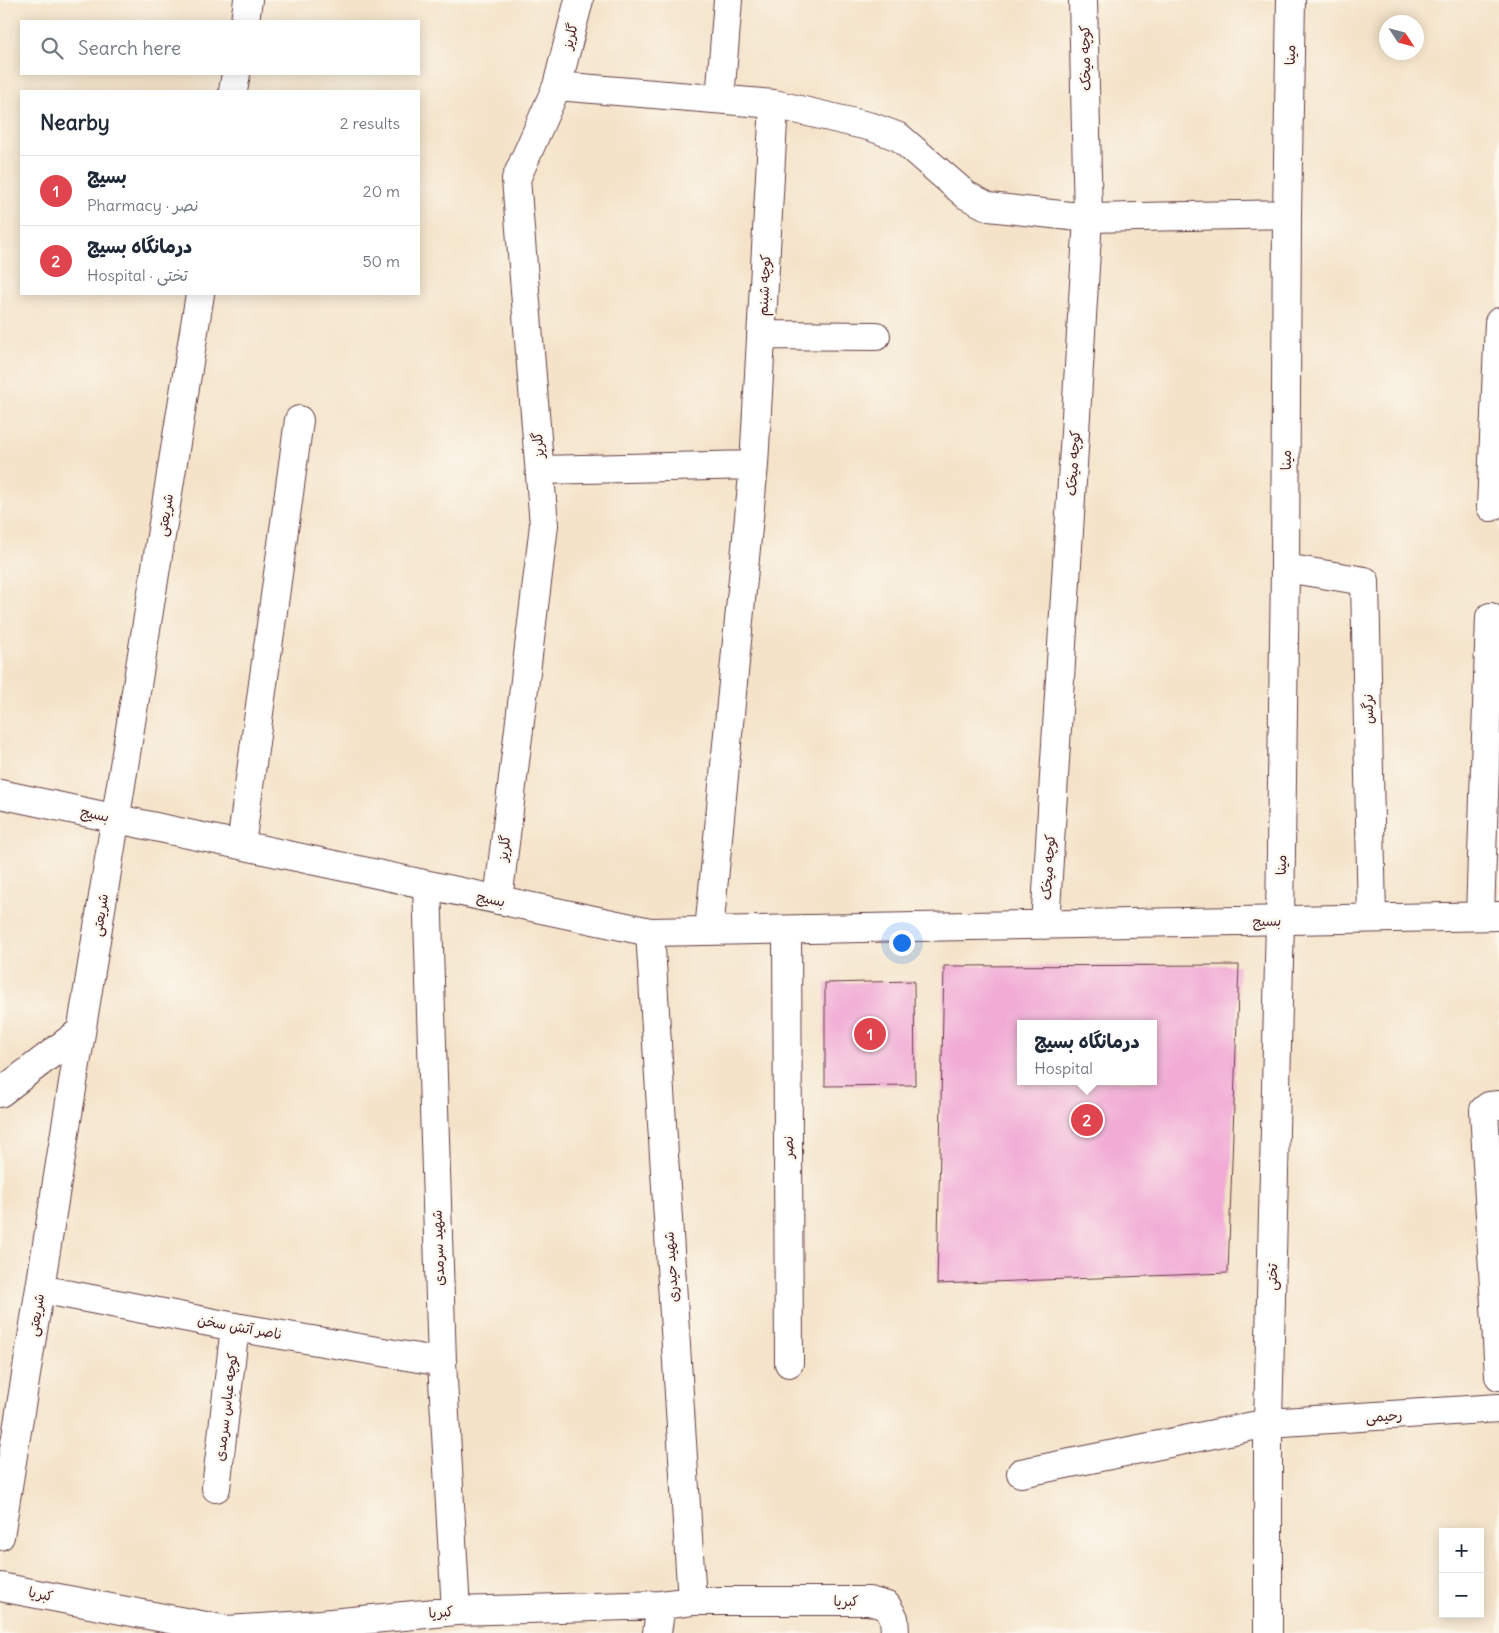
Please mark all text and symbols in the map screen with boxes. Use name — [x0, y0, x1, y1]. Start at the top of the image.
north arrow — [1379, 15, 1424, 60]
search box — [20, 20, 420, 75]
street label: گلریز — [558, 21, 582, 52]
street label: کوچه میخک — [1075, 25, 1096, 91]
icon: search — [38, 34, 66, 62]
text: Search here — [78, 36, 181, 60]
street label: مینا — [1281, 45, 1299, 65]
text: Nearby — [40, 109, 110, 136]
text: 2 results — [340, 113, 400, 133]
text: بسیج — [87, 164, 127, 188]
text: 1 — [53, 181, 59, 201]
text: 20 m — [363, 181, 400, 201]
text: Pharmacy · نصر — [87, 195, 198, 215]
text: درمانگاه بسیج — [87, 234, 192, 258]
text: 2 — [52, 251, 60, 271]
text: 50 m — [362, 251, 400, 271]
street label: کوچه شبنم — [753, 254, 777, 316]
text: Hospital · تختی — [87, 265, 188, 285]
street label: کوچه میخک — [1062, 430, 1085, 497]
street label: گلریز — [528, 431, 548, 460]
street label: مینا — [1277, 450, 1295, 470]
street label: شریعتی — [153, 492, 177, 538]
street label: نرگس — [1359, 694, 1377, 724]
street label: بسیج — [79, 802, 111, 827]
street label: گلریز — [493, 834, 515, 863]
street label: کوچه میخک — [1037, 834, 1060, 901]
street label: مینا — [1272, 855, 1290, 875]
street label: بسیج — [475, 887, 507, 912]
street label: شریعتی — [88, 892, 112, 938]
street label: بسیج — [1253, 912, 1281, 931]
your location — [889, 930, 915, 956]
pin: 1 — [854, 1015, 886, 1053]
popup — [1017, 1020, 1157, 1085]
text: درمانگاه بسیج — [1034, 1029, 1140, 1053]
text: Hospital — [1034, 1058, 1093, 1078]
pin: 2 — [1071, 1101, 1103, 1139]
street label: نصر — [779, 1136, 797, 1159]
street label: شهید سرمدی — [428, 1210, 448, 1286]
street label: شهید حیدری — [660, 1231, 682, 1303]
street label: تختی — [1263, 1262, 1281, 1291]
street label: شریعتی — [24, 1292, 48, 1338]
street label: ناصر آتش سخن — [196, 1311, 284, 1343]
street label: کوچه عباس سرمدی — [210, 1352, 243, 1462]
street label: رحیمی — [1365, 1406, 1403, 1426]
map controls — [1439, 1528, 1484, 1618]
button: + — [1439, 1528, 1484, 1573]
button: − — [1439, 1573, 1484, 1618]
street label: کبریا — [27, 1583, 55, 1605]
street label: کبریا — [834, 1592, 858, 1610]
street label: کبریا — [428, 1602, 454, 1622]

